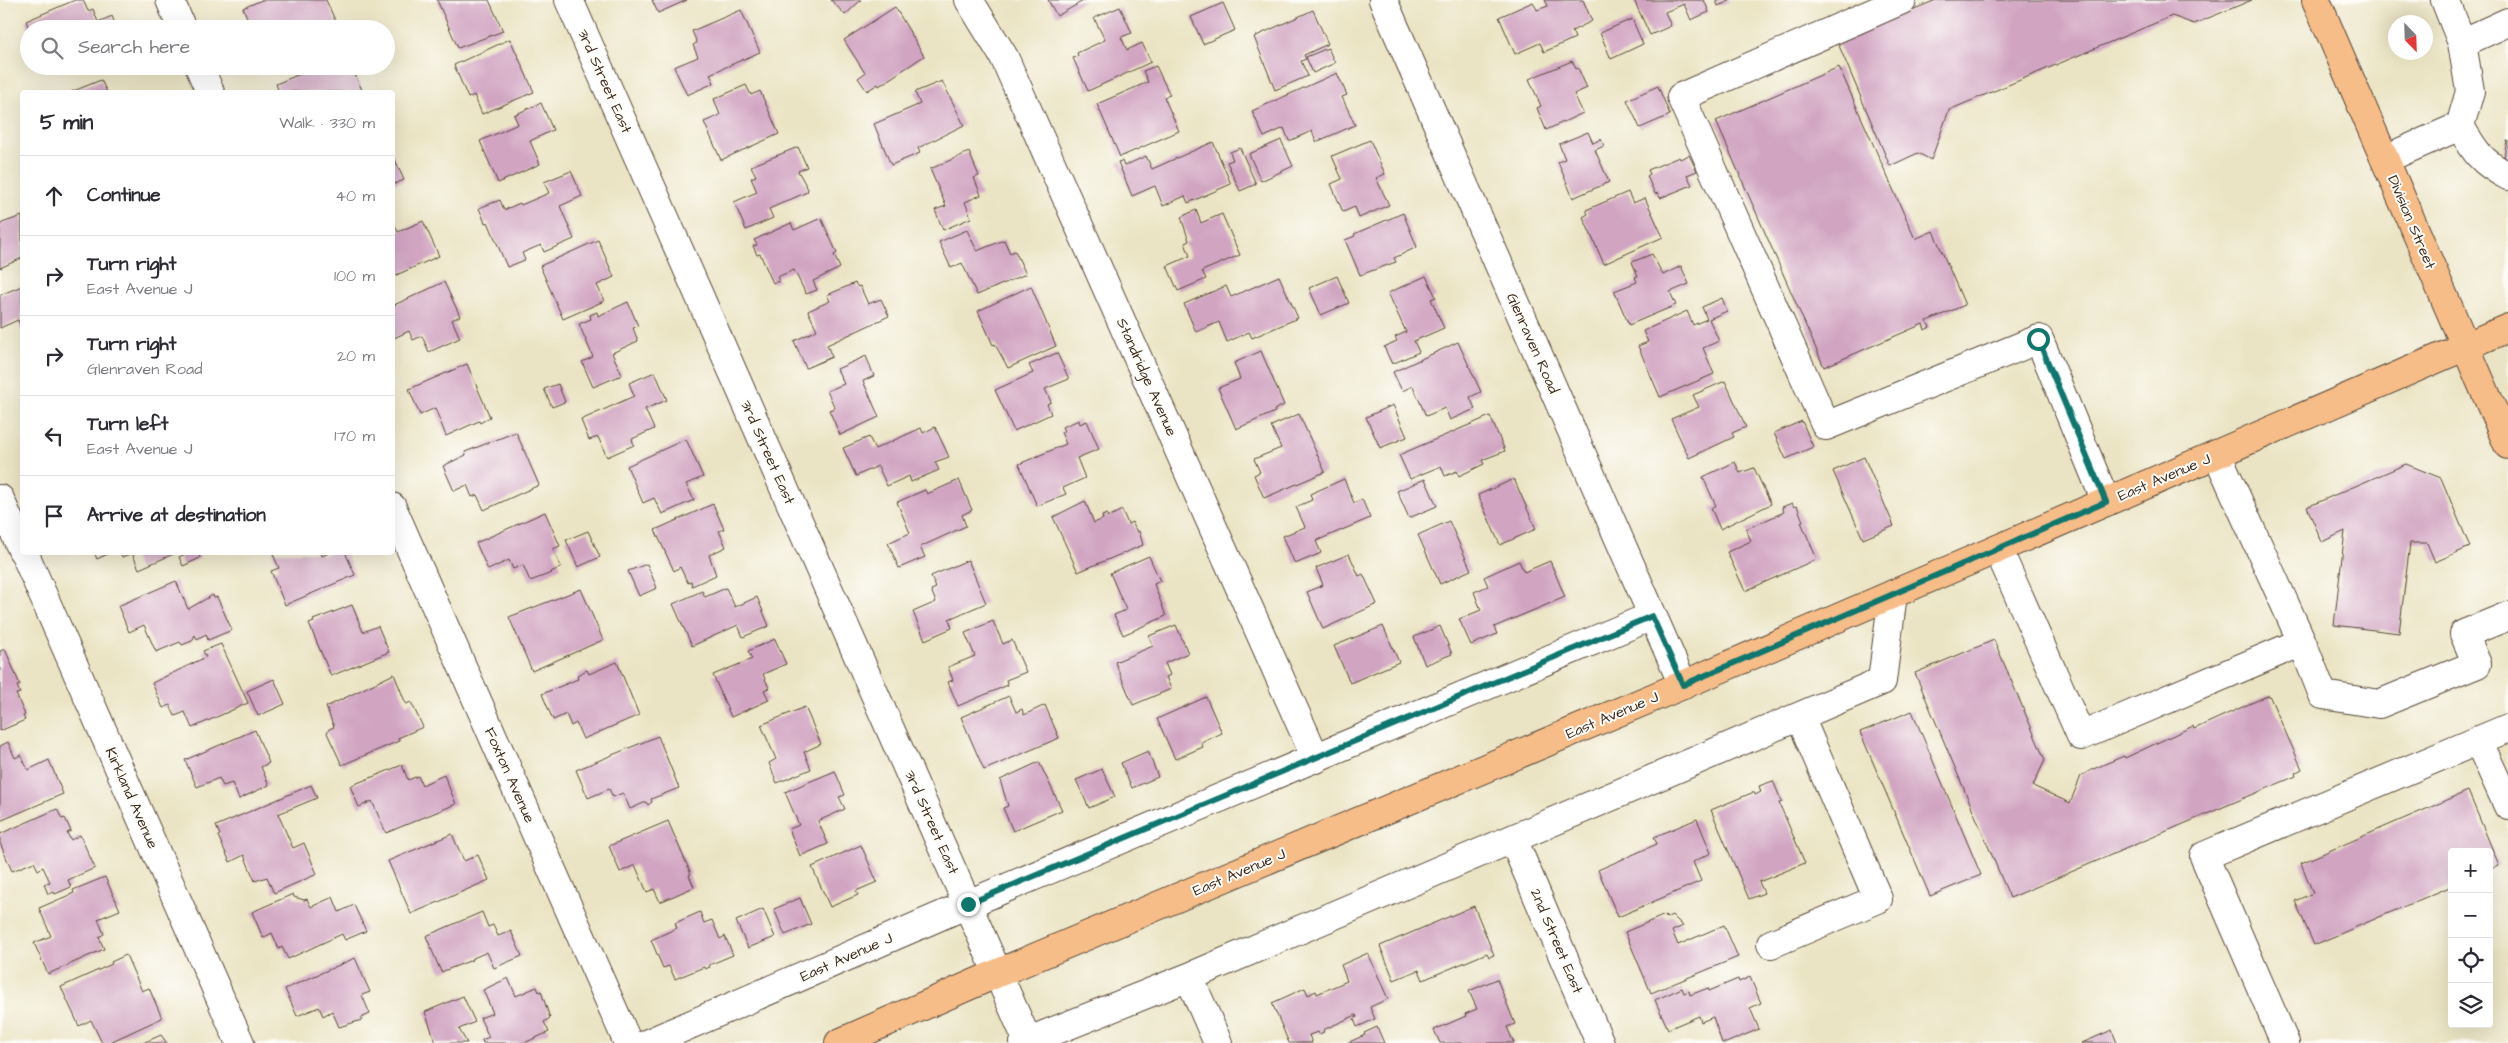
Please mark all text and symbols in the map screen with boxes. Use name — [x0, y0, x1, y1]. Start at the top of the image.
north arrow — [2388, 15, 2433, 60]
search box — [20, 20, 395, 75]
street label: 3rd Street East — [572, 26, 637, 137]
icon: search — [38, 34, 66, 62]
text: Search here — [78, 34, 190, 61]
text: 5 min — [40, 108, 93, 137]
text: Walk · 330 m — [279, 112, 375, 134]
street label: Division Street — [2382, 172, 2441, 272]
icon: ahead — [40, 182, 68, 210]
text: Continue — [87, 182, 161, 209]
text: 40 m — [335, 185, 375, 207]
text: Turn right — [87, 251, 176, 278]
icon: right — [40, 262, 68, 290]
text: 100 m — [334, 265, 375, 287]
text: East Avenue J — [87, 278, 192, 300]
street label: Glenraven Road — [1501, 290, 1564, 397]
street label: Standridge Avenue — [1110, 315, 1182, 440]
route start — [2027, 328, 2050, 351]
text: Turn right — [87, 331, 176, 358]
icon: right — [40, 342, 68, 370]
text: 20 m — [337, 345, 375, 367]
text: Glenraven Road — [87, 358, 202, 380]
street label: 3rd Street East — [735, 397, 800, 508]
text: Turn left — [87, 411, 168, 438]
icon: left — [40, 422, 68, 450]
text: 170 m — [334, 425, 375, 447]
text: East Avenue J — [87, 438, 192, 460]
street label: East Avenue J — [2115, 448, 2214, 506]
icon: arrive — [40, 502, 68, 530]
text: Arrive at destination — [87, 502, 266, 529]
street label: East Avenue J — [1563, 686, 1662, 744]
street label: Foxton Avenue — [479, 724, 540, 826]
street label: Kirkland Avenue — [100, 744, 163, 852]
street label: 3rd Street East — [899, 767, 964, 878]
street label: East Avenue J — [1190, 843, 1289, 901]
map controls — [2448, 848, 2493, 1028]
button: + — [2448, 848, 2493, 893]
street label: 2nd Street East — [1525, 885, 1588, 997]
route end — [957, 893, 980, 916]
button: − — [2448, 893, 2493, 938]
street label: East Avenue J — [797, 928, 896, 987]
button: locate — [2448, 938, 2493, 983]
button: layers — [2448, 983, 2493, 1028]

